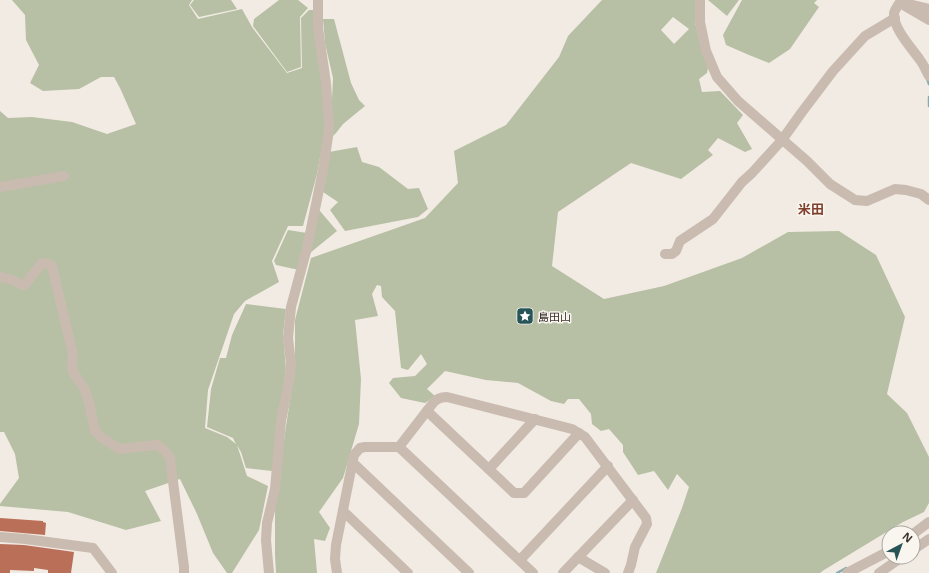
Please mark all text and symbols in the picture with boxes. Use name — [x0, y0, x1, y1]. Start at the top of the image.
district label: 米田 — [798, 200, 824, 218]
place icon: 島田山 — [515, 306, 535, 326]
place label: 島田山 — [538, 309, 571, 324]
north arrow — [881, 525, 921, 565]
text: N — [900, 528, 916, 546]

